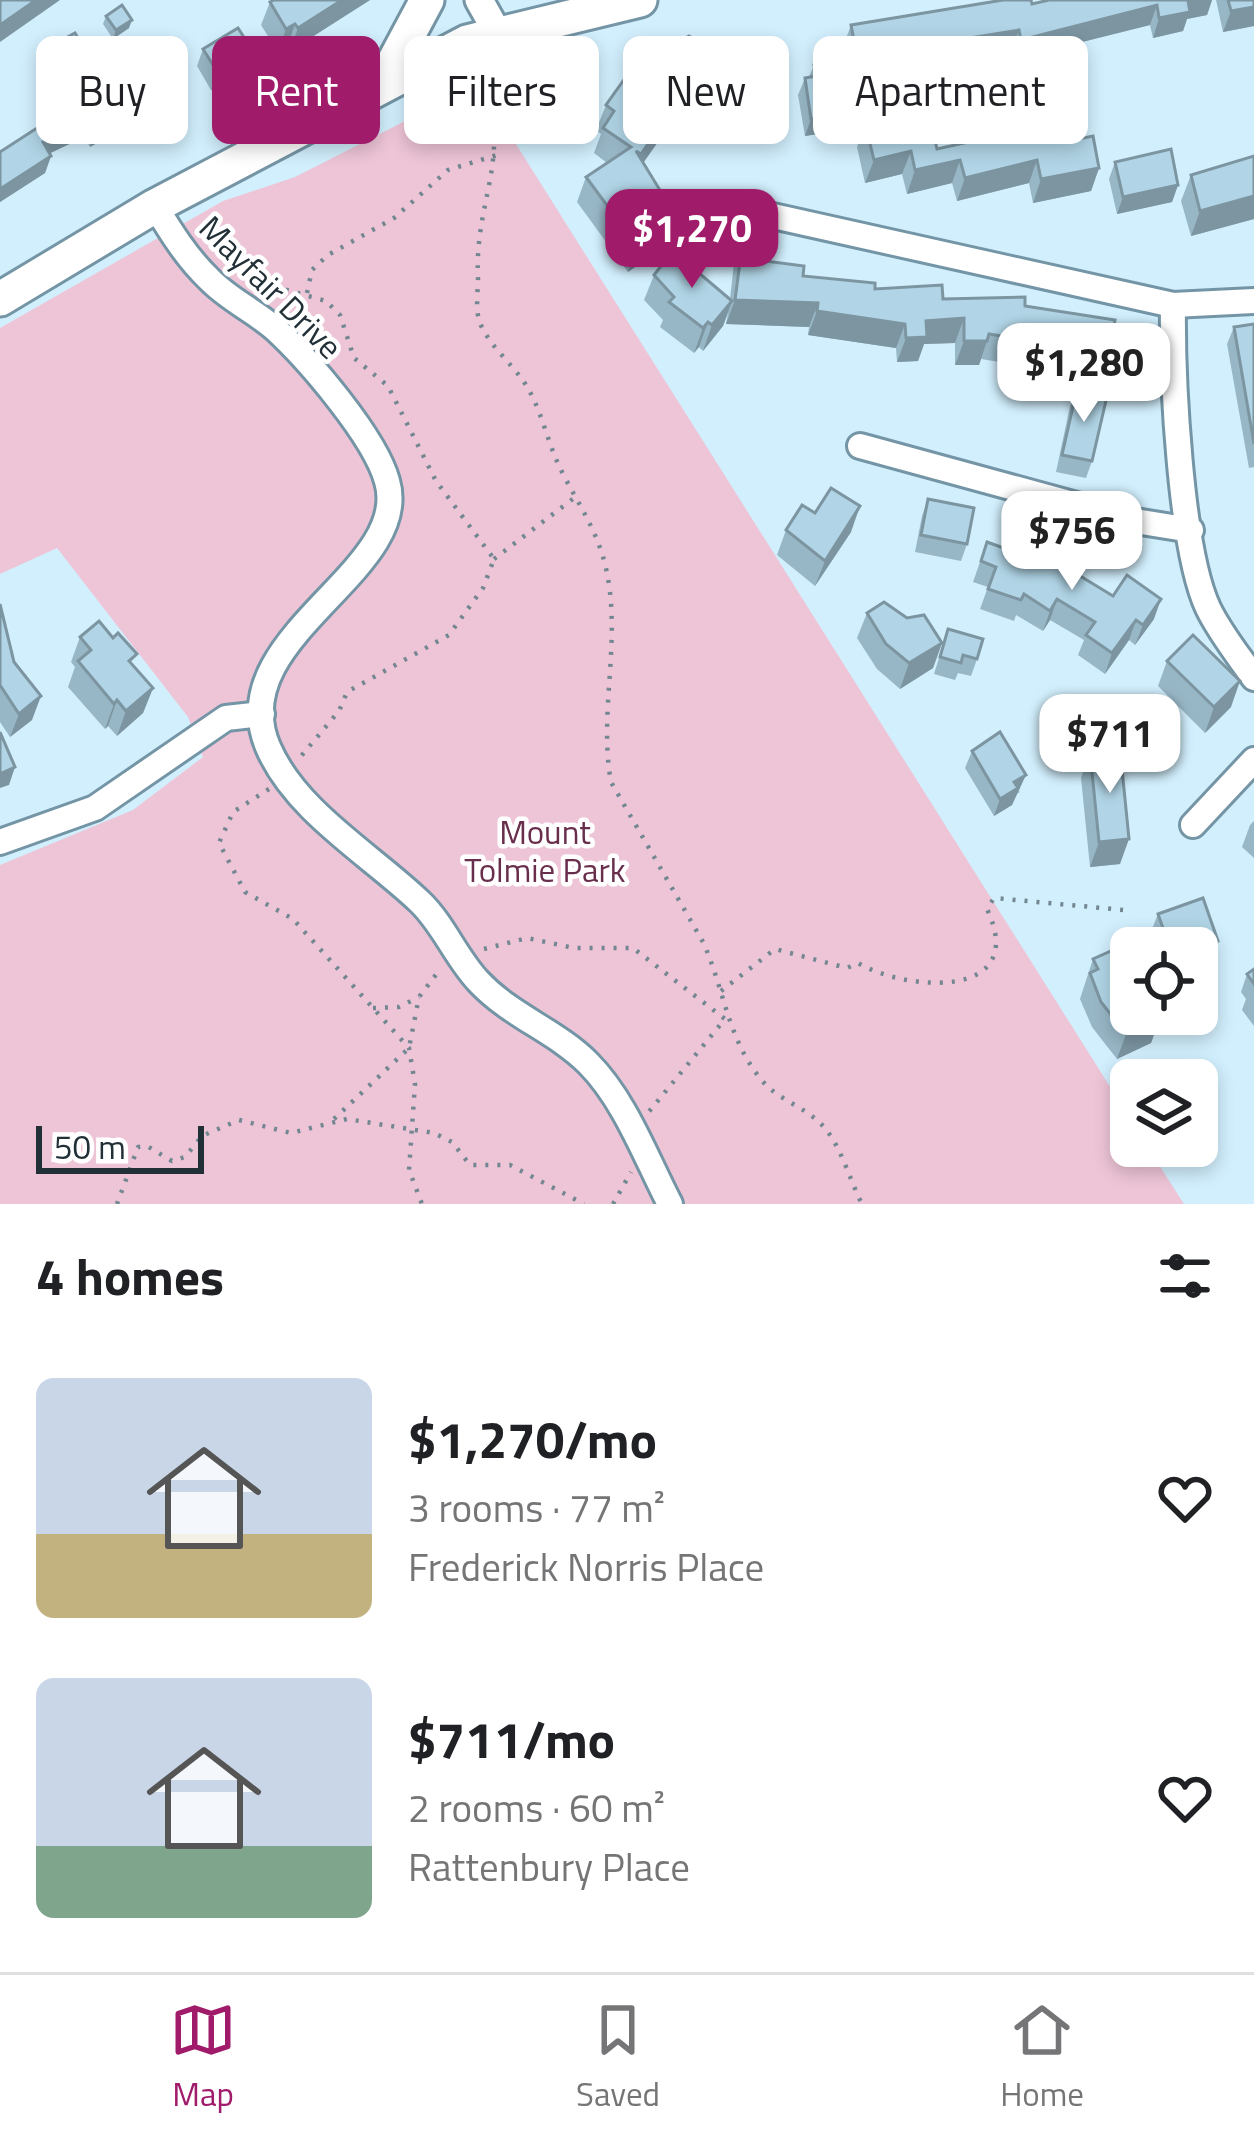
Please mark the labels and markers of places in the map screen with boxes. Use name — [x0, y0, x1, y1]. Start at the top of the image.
pin: $1,270 — [594, 189, 790, 291]
pin: $1,280 — [986, 323, 1182, 425]
pin: $756 — [1001, 491, 1143, 593]
pin: $711 — [1039, 694, 1181, 796]

